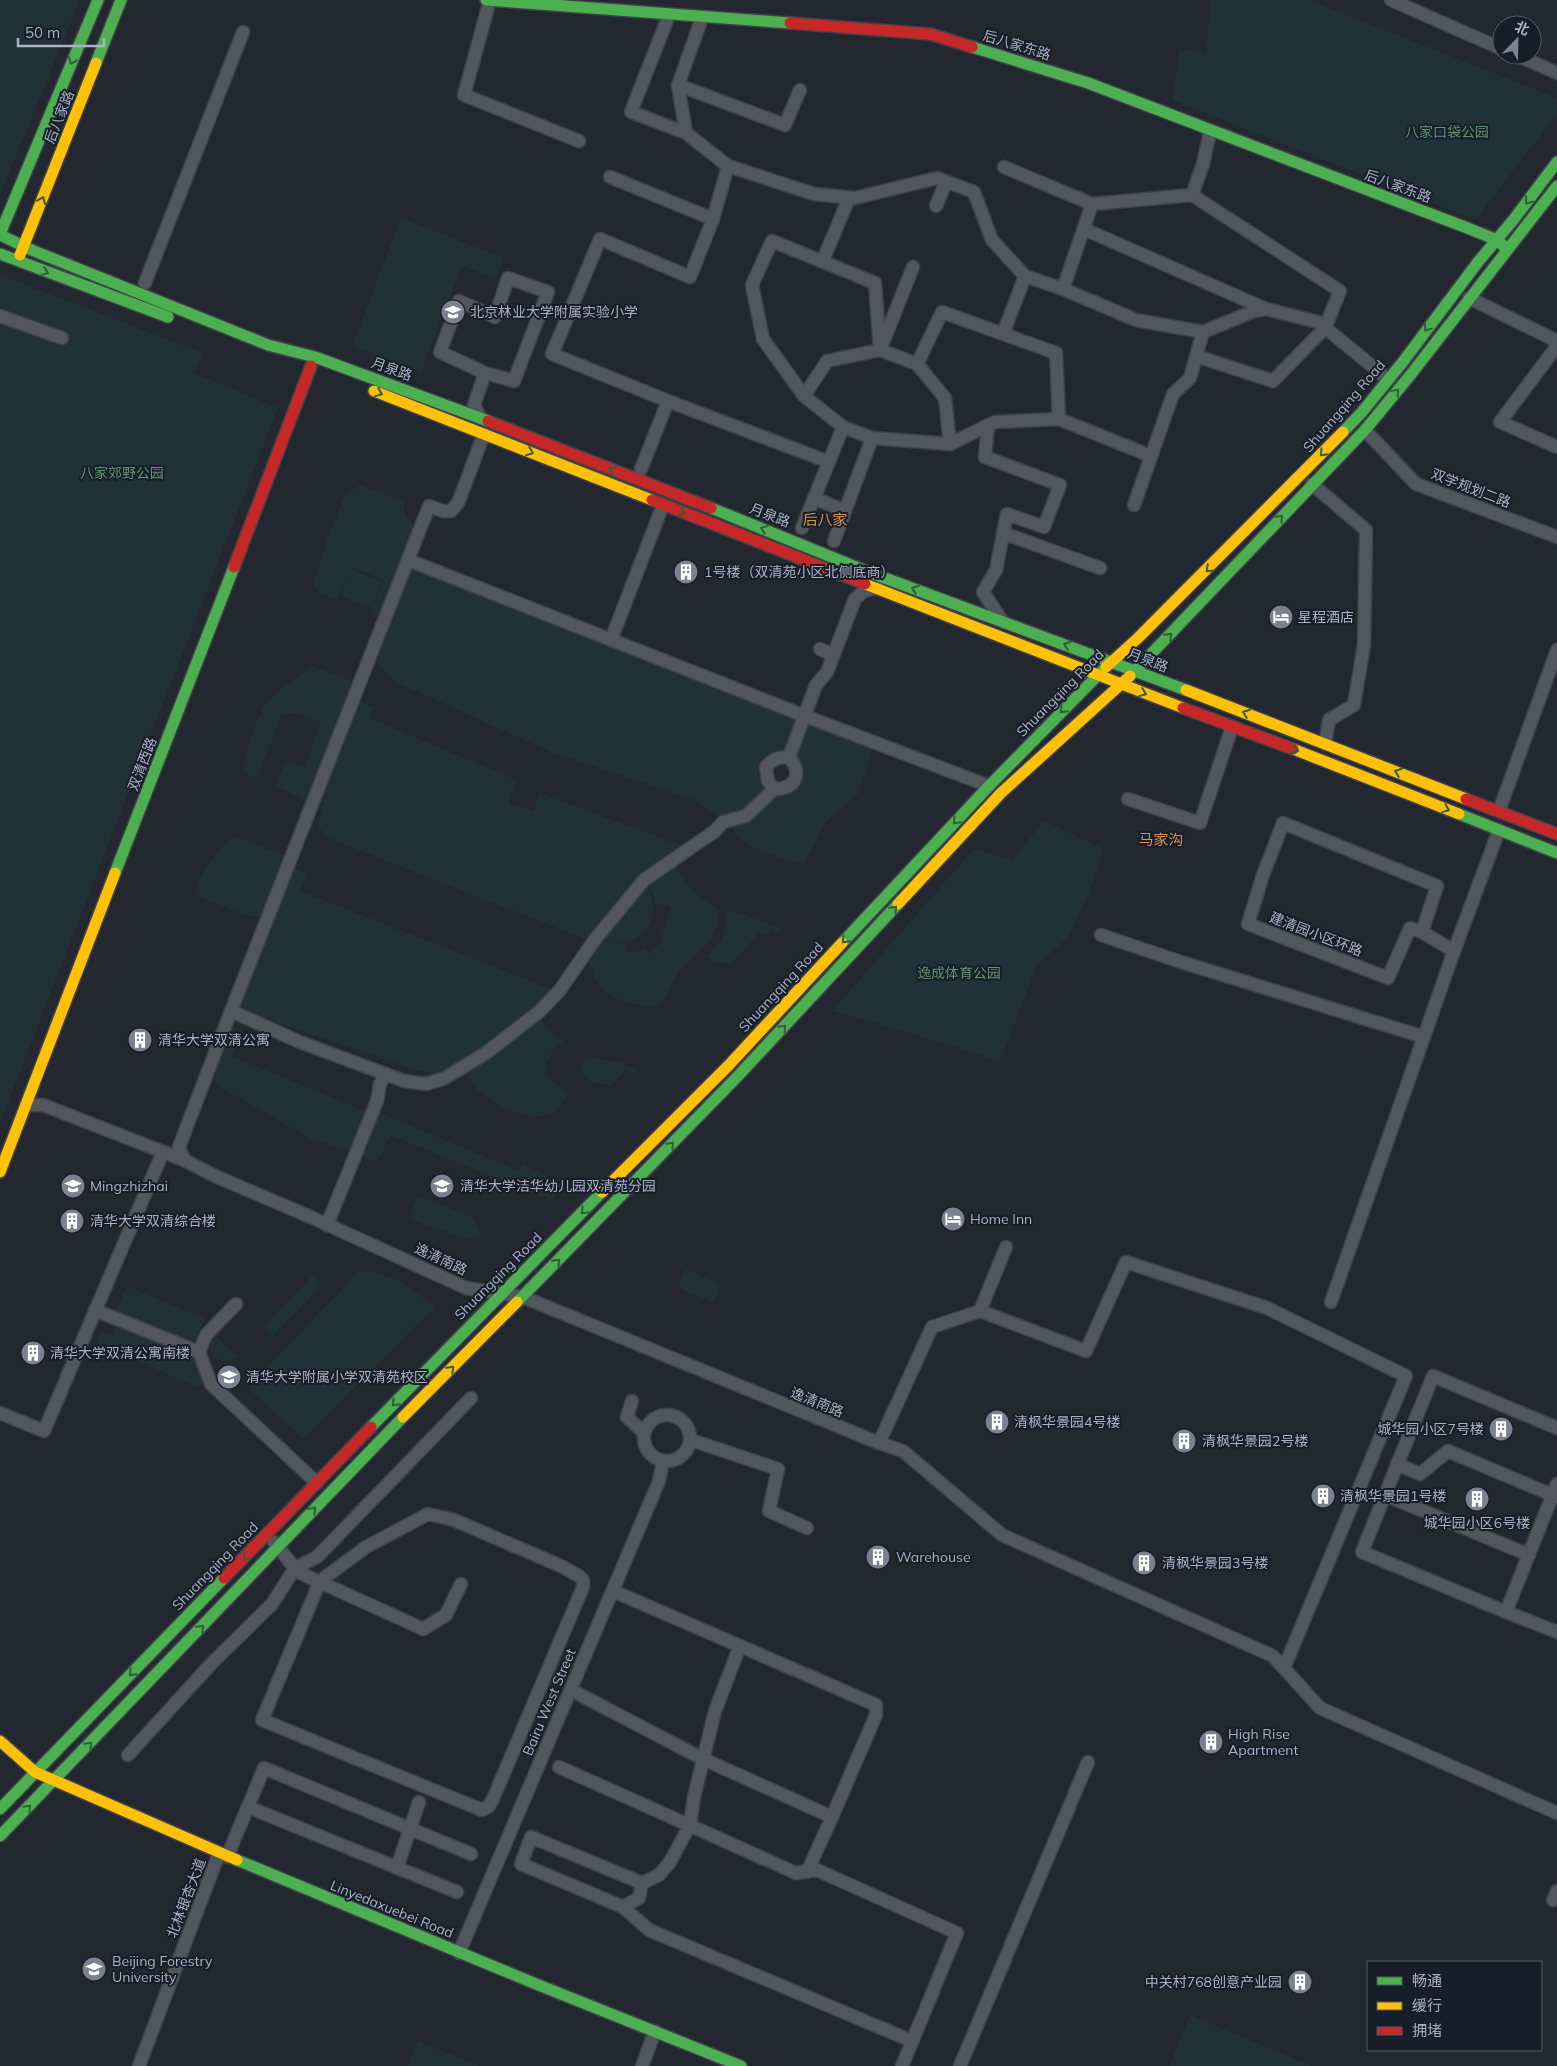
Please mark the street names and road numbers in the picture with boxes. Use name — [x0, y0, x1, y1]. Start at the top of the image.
street label: 后八家东路 — [981, 26, 1053, 64]
street label: 后八家路 — [40, 88, 78, 146]
street label: 后八家东路 — [1362, 166, 1434, 206]
street label: 月泉路 — [369, 353, 415, 385]
street label: Shuangqing Road — [1299, 356, 1389, 456]
street label: 双学规划二路 — [1429, 465, 1513, 511]
street label: 月泉路 — [747, 499, 793, 531]
street label: 月泉路 — [1125, 644, 1171, 676]
street label: Shuangqing Road — [1012, 645, 1108, 741]
street label: 双清西路 — [124, 735, 160, 793]
street label: 建清园小区环路 — [1267, 908, 1365, 960]
street label: Shuangqing Road — [735, 938, 827, 1036]
street label: Shuangqing Road — [450, 1228, 546, 1324]
street label: 逸清南路 — [412, 1239, 470, 1279]
street label: 逸清南路 — [788, 1383, 846, 1421]
street label: Shuangqing Road — [168, 1518, 262, 1614]
street label: Bairu West Street — [518, 1646, 580, 1758]
street label: 北林银杏大道 — [163, 1856, 209, 1940]
street label: Linyedaxuebei Road — [328, 1876, 456, 1942]

